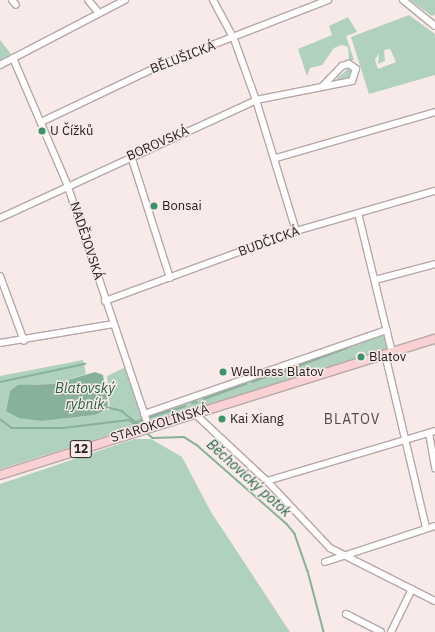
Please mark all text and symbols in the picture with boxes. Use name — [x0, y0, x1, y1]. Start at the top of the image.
street label: BĚLUŠICKÁ — [148, 38, 218, 78]
place label: U Čížků — [50, 123, 93, 139]
street label: BOROVSKÁ — [124, 123, 192, 165]
marker: U Čížků — [37, 126, 47, 136]
place label: Bonsai — [162, 198, 202, 214]
street label: NADĚJOVSKÁ — [66, 200, 106, 282]
marker: Bonsai — [149, 201, 159, 211]
street label: BUDČICKÁ — [236, 224, 302, 260]
place label: Blatov — [369, 349, 406, 365]
marker: Blatov — [356, 352, 366, 362]
place label: Wellness Blatov — [231, 364, 324, 380]
marker: Wellness Blatov — [218, 367, 228, 377]
water label: Blatovský rybník — [55, 380, 115, 412]
street label: STAROKOLÍNSKÁ — [109, 402, 211, 446]
place label: Kai Xiang — [230, 411, 284, 427]
district label: BLATOV — [324, 411, 380, 427]
marker: Kai Xiang — [217, 414, 227, 424]
water label: Běchovický potok — [203, 436, 295, 520]
road number: 12 — [69, 439, 93, 459]

